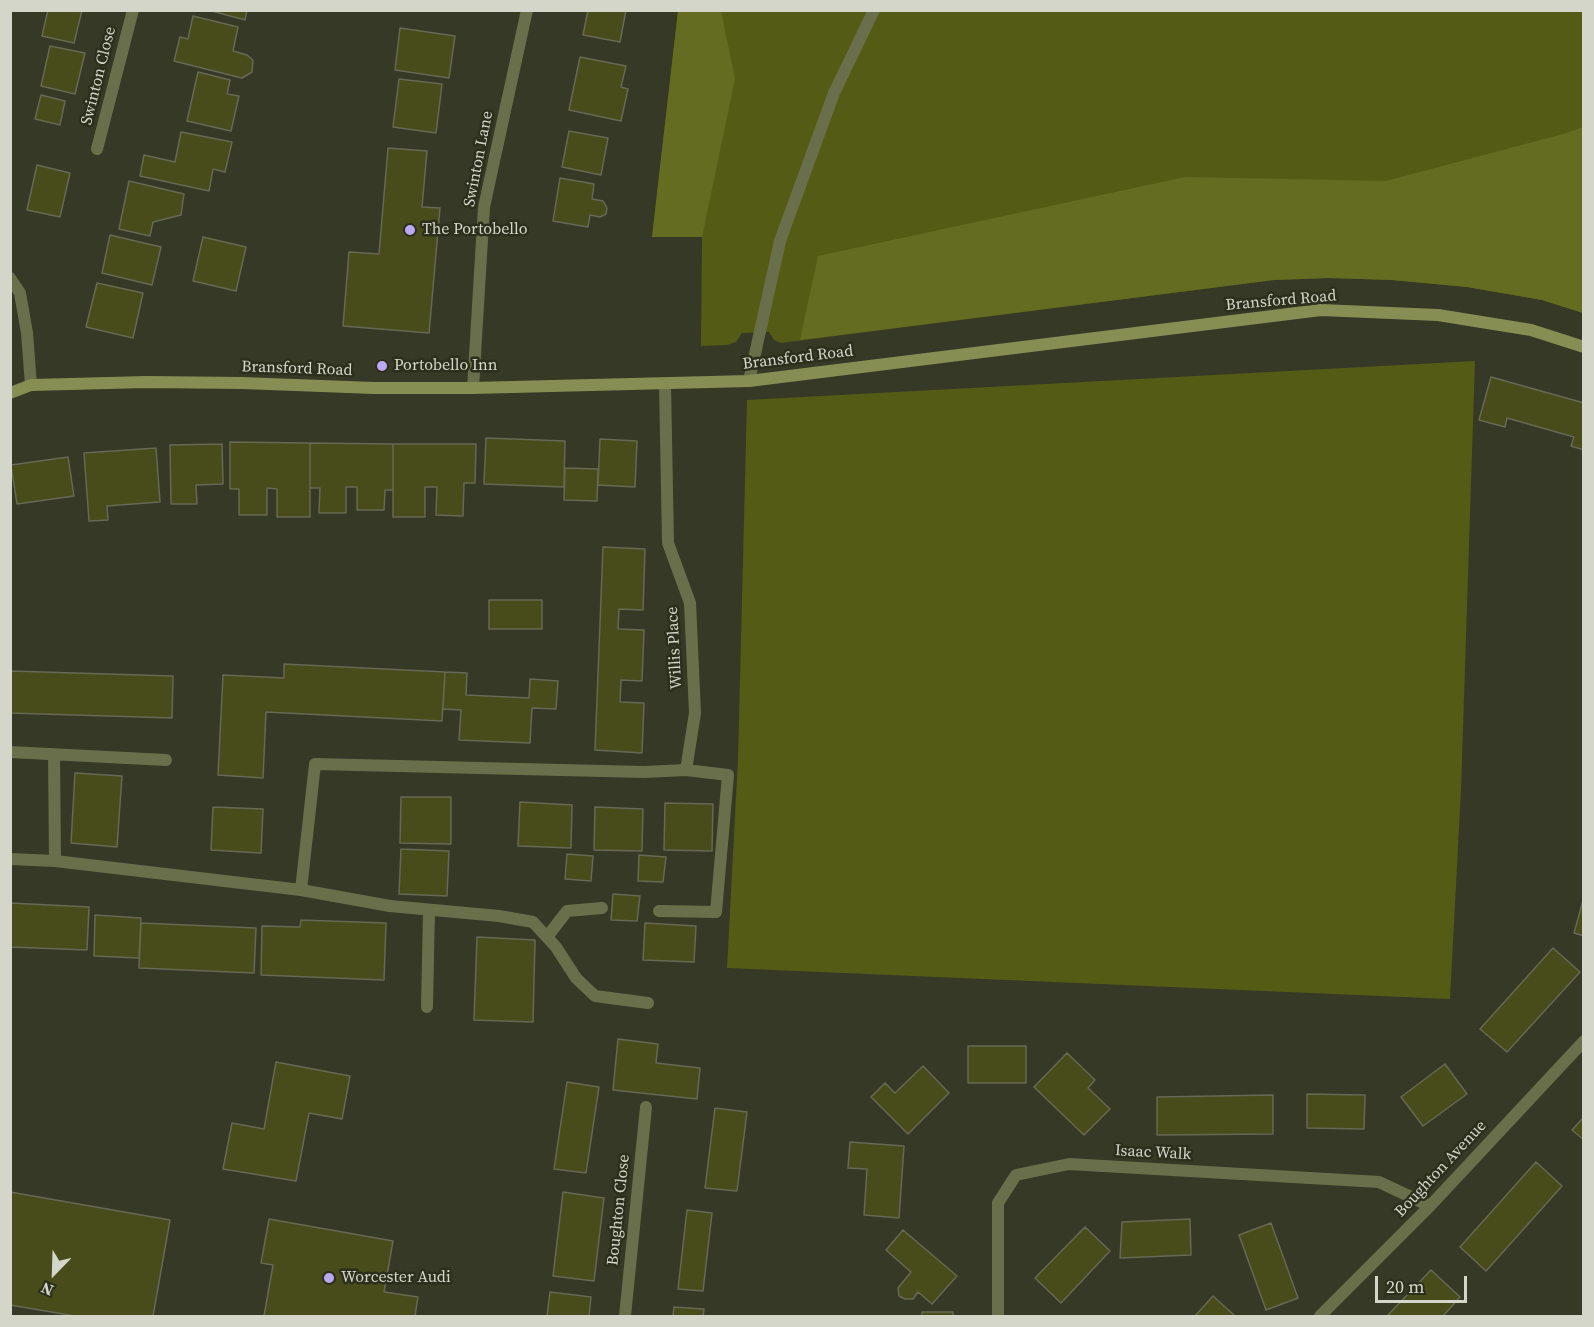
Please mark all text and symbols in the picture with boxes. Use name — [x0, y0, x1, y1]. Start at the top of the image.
street label: Swinton Close — [78, 25, 120, 127]
street label: Swinton Lane — [460, 109, 498, 209]
place label: The Portobello — [422, 220, 528, 240]
marker: The Portobello — [403, 223, 417, 237]
street label: Bransford Road — [1225, 287, 1337, 315]
street label: Bransford Road — [742, 342, 854, 374]
place label: Portobello Inn — [394, 356, 497, 376]
street label: Bransford Road — [241, 357, 353, 381]
marker: Portobello Inn — [375, 359, 389, 373]
street label: Willis Place — [663, 606, 687, 690]
street label: Boughton Avenue — [1391, 1117, 1491, 1221]
street label: Isaac Walk — [1114, 1141, 1192, 1165]
street label: Boughton Close — [604, 1153, 634, 1267]
north arrow — [24, 1243, 84, 1303]
scale bar — [1378, 1264, 1470, 1302]
place label: Worcester Audi — [341, 1268, 451, 1288]
marker: Worcester Audi — [322, 1271, 336, 1285]
text: 20 m — [1386, 1274, 1424, 1299]
text: N — [37, 1277, 57, 1302]

